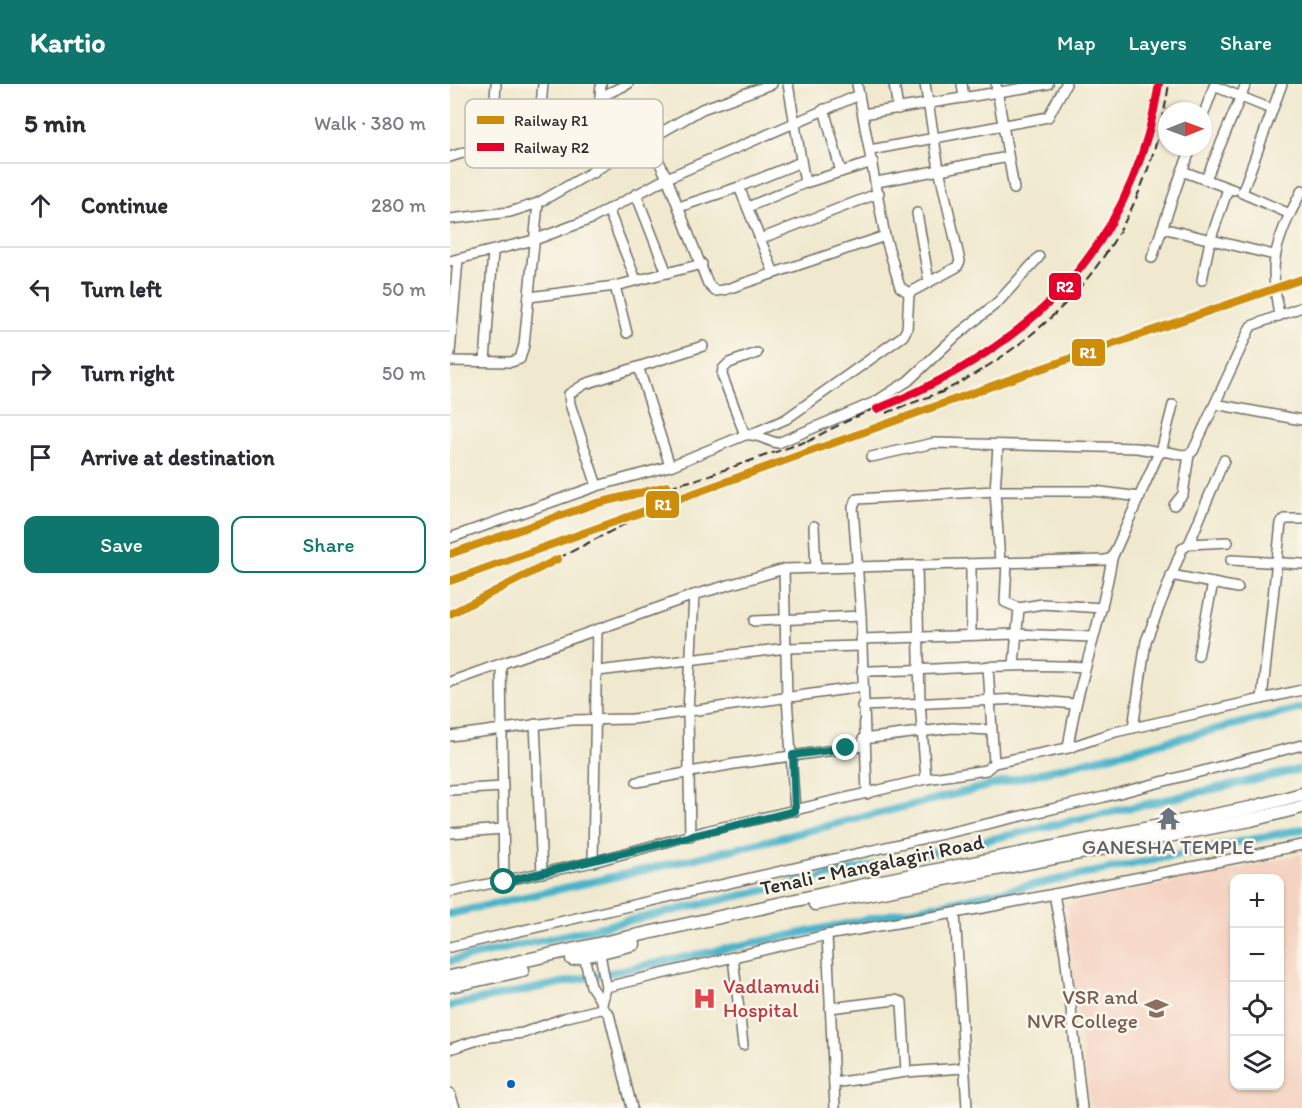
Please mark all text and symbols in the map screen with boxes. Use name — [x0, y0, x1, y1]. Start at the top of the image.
text: Kartio — [30, 25, 105, 59]
text: Map — [1057, 30, 1096, 55]
text: Layers — [1129, 30, 1187, 55]
text: Share — [1220, 30, 1272, 55]
legend — [465, 99, 663, 168]
north arrow — [1158, 102, 1212, 156]
text: 5 min — [24, 107, 86, 139]
text: Walk · 380 m — [314, 111, 426, 135]
text: Railway R1 — [514, 111, 589, 130]
text: Railway R2 — [514, 138, 590, 157]
icon: ahead — [24, 189, 57, 222]
text: Continue — [81, 192, 168, 219]
text: 280 m — [371, 193, 426, 217]
line badge: R2 — [1048, 272, 1082, 301]
icon: left — [24, 273, 57, 306]
text: Turn left — [81, 276, 162, 303]
text: 50 m — [382, 277, 426, 301]
text: R2 — [1056, 277, 1075, 296]
line badge: R1 — [1071, 338, 1106, 367]
text: R1 — [1079, 343, 1097, 362]
icon: right — [24, 357, 57, 390]
text: Turn right — [81, 360, 175, 387]
text: 50 m — [382, 361, 426, 385]
icon: arrive — [24, 441, 57, 474]
text: Arrive at destination — [81, 444, 275, 471]
line badge: R1 — [645, 490, 680, 519]
text: R1 — [654, 495, 672, 514]
button: Save — [24, 516, 219, 573]
button: Share — [231, 516, 426, 573]
route end — [832, 734, 858, 760]
temple icon: GANESHA TEMPLE — [1155, 806, 1181, 832]
street label: Tenali - Mangalagiri Road — [758, 828, 987, 900]
place label: GANESHA TEMPLE — [1082, 834, 1254, 859]
route start — [490, 868, 516, 894]
map controls — [1230, 874, 1284, 1090]
button: + — [1230, 874, 1284, 928]
button: − — [1230, 928, 1284, 982]
place label: Vadlamudi Hospital — [723, 973, 820, 1022]
button: locate — [1230, 982, 1284, 1036]
place label: VSR and NVR College — [1027, 984, 1138, 1033]
hospital icon: Vadlamudi Hospital — [692, 985, 718, 1011]
school or university icon: VSR and NVR College — [1143, 996, 1169, 1022]
button: layers — [1230, 1036, 1284, 1090]
unlabelled marker — [505, 1078, 517, 1090]

